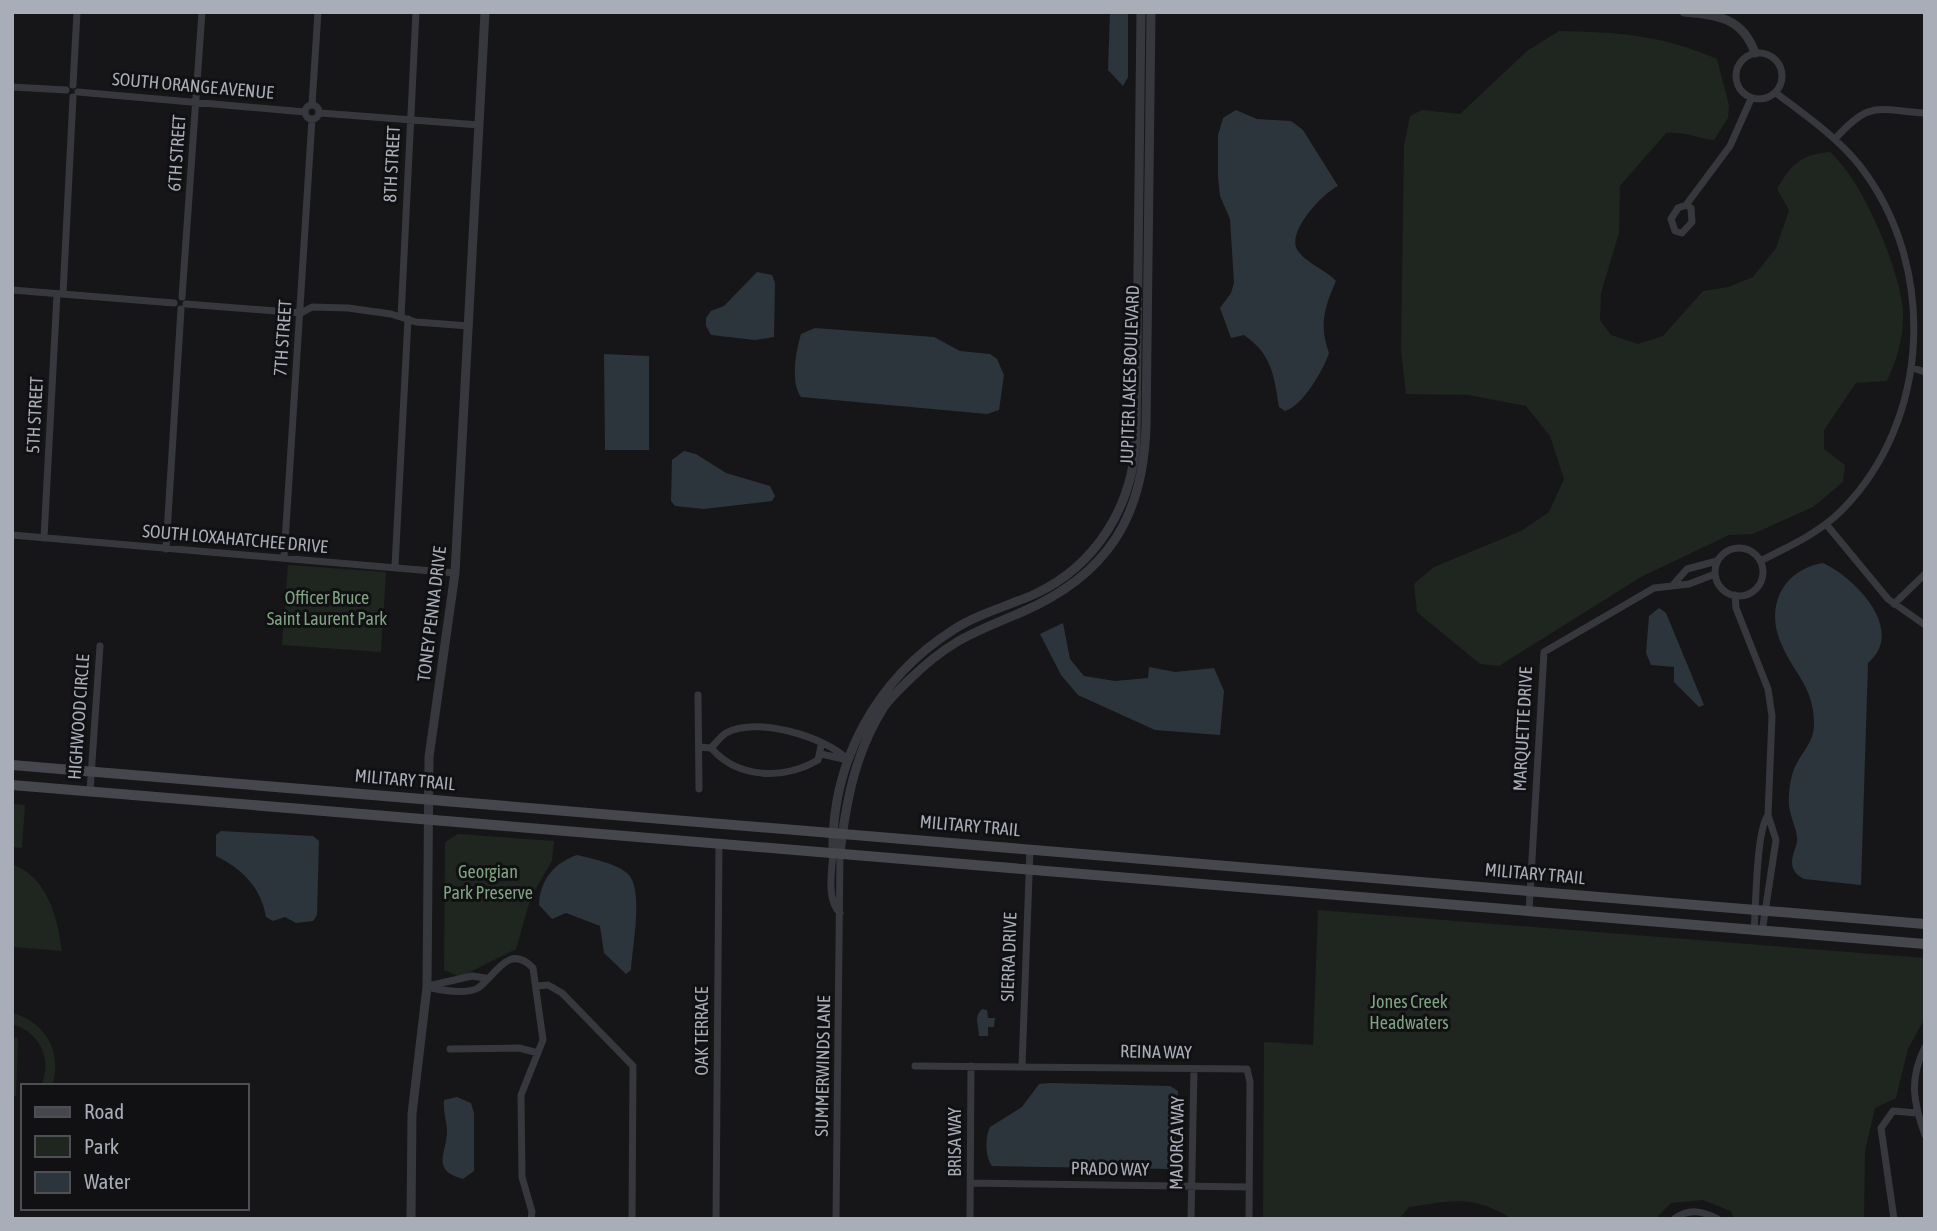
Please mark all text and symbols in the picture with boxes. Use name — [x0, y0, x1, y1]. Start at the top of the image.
street label: SOUTH ORANGE AVENUE — [111, 68, 275, 103]
street label: 6TH STREET — [163, 114, 190, 192]
street label: 8TH STREET — [379, 125, 404, 203]
street label: JUPITER LAKES BOULEVARD — [1116, 285, 1143, 465]
street label: 7TH STREET — [269, 299, 296, 377]
street label: 5TH STREET — [22, 376, 47, 454]
street label: SOUTH LOXAHATCHEE DRIVE — [142, 520, 329, 557]
street label: TONEY PENNA DRIVE — [413, 545, 450, 683]
park label: Officer Bruce Saint Laurent Park — [267, 587, 387, 629]
street label: HIGHWOOD CIRCLE — [64, 653, 93, 780]
street label: MARQUETTE DRIVE — [1509, 666, 1536, 792]
street label: MILITARY TRAIL — [354, 765, 456, 794]
street label: MILITARY TRAIL — [919, 811, 1021, 840]
street label: MILITARY TRAIL — [1484, 859, 1586, 888]
park label: Georgian Park Preserve — [443, 861, 533, 903]
street label: SIERRA DRIVE — [996, 912, 1021, 1002]
street label: OAK TERRACE — [691, 986, 712, 1075]
park label: Jones Creek Headwaters — [1369, 991, 1449, 1033]
street label: SUMMERWINDS LANE — [811, 995, 834, 1137]
street label: REINA WAY — [1120, 1040, 1192, 1063]
legend — [21, 1084, 248, 1210]
street label: MAJORCA WAY — [1165, 1096, 1188, 1190]
text: Road — [84, 1099, 124, 1123]
street label: BRISA WAY — [944, 1107, 965, 1177]
text: Park — [84, 1134, 119, 1158]
street label: PRADO WAY — [1071, 1157, 1149, 1180]
text: Water — [84, 1169, 131, 1193]

